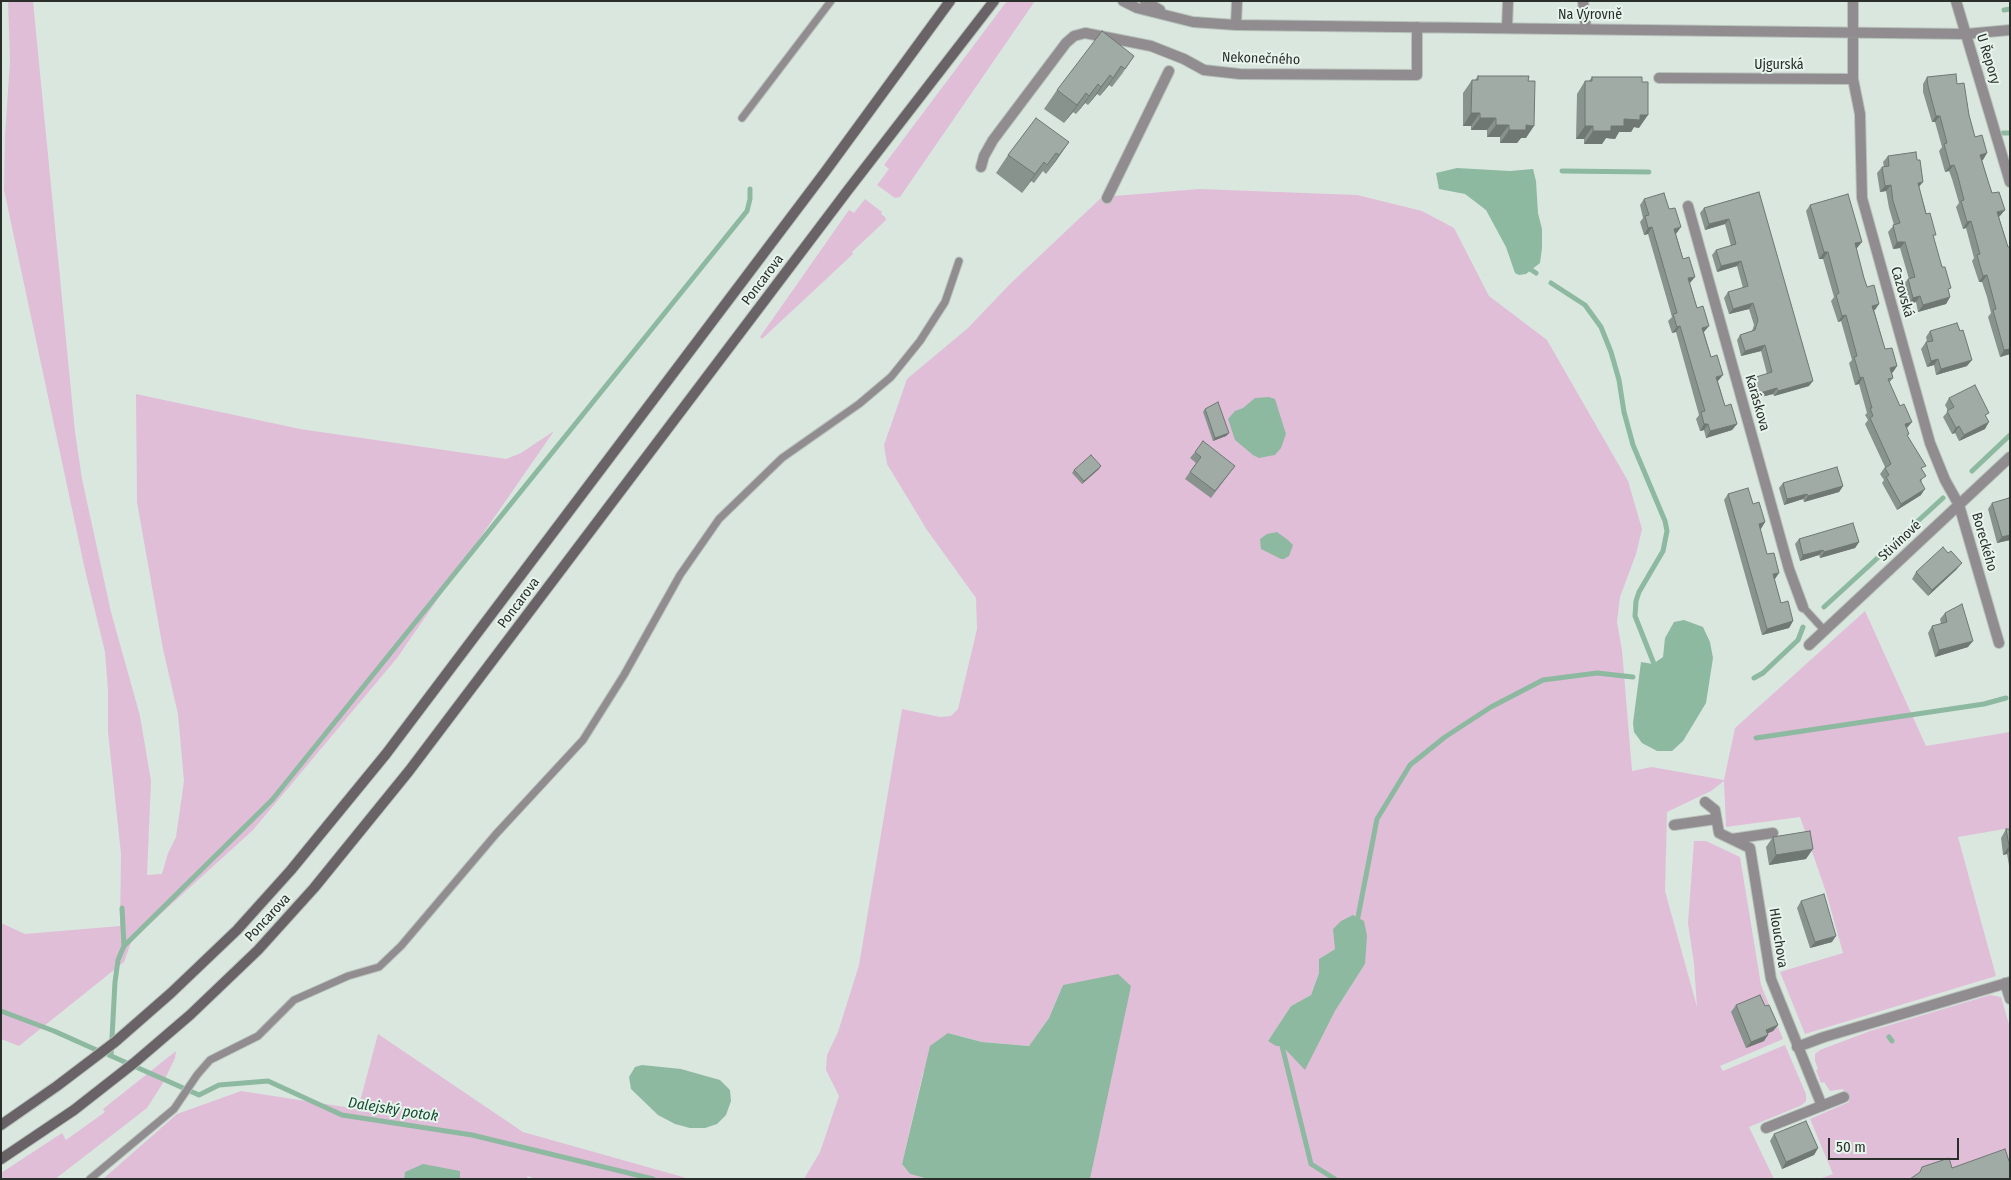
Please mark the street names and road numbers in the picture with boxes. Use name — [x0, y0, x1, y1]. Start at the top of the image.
street label: Na Výrovně — [1558, 7, 1622, 23]
street label: U Řepory — [1972, 32, 2004, 86]
street label: Nekonečného — [1221, 49, 1301, 69]
street label: Ujgurská — [1754, 57, 1804, 73]
street label: Poncarova — [739, 251, 787, 309]
street label: Cazovská — [1887, 265, 1917, 319]
street label: Karáskova — [1741, 373, 1773, 433]
street label: Boreckého — [1968, 511, 2000, 573]
street label: Stivínové — [1875, 517, 1925, 565]
street label: Poncarova — [495, 574, 543, 632]
street label: Poncarova — [242, 891, 294, 945]
street label: Hlouchova — [1765, 907, 1791, 969]

